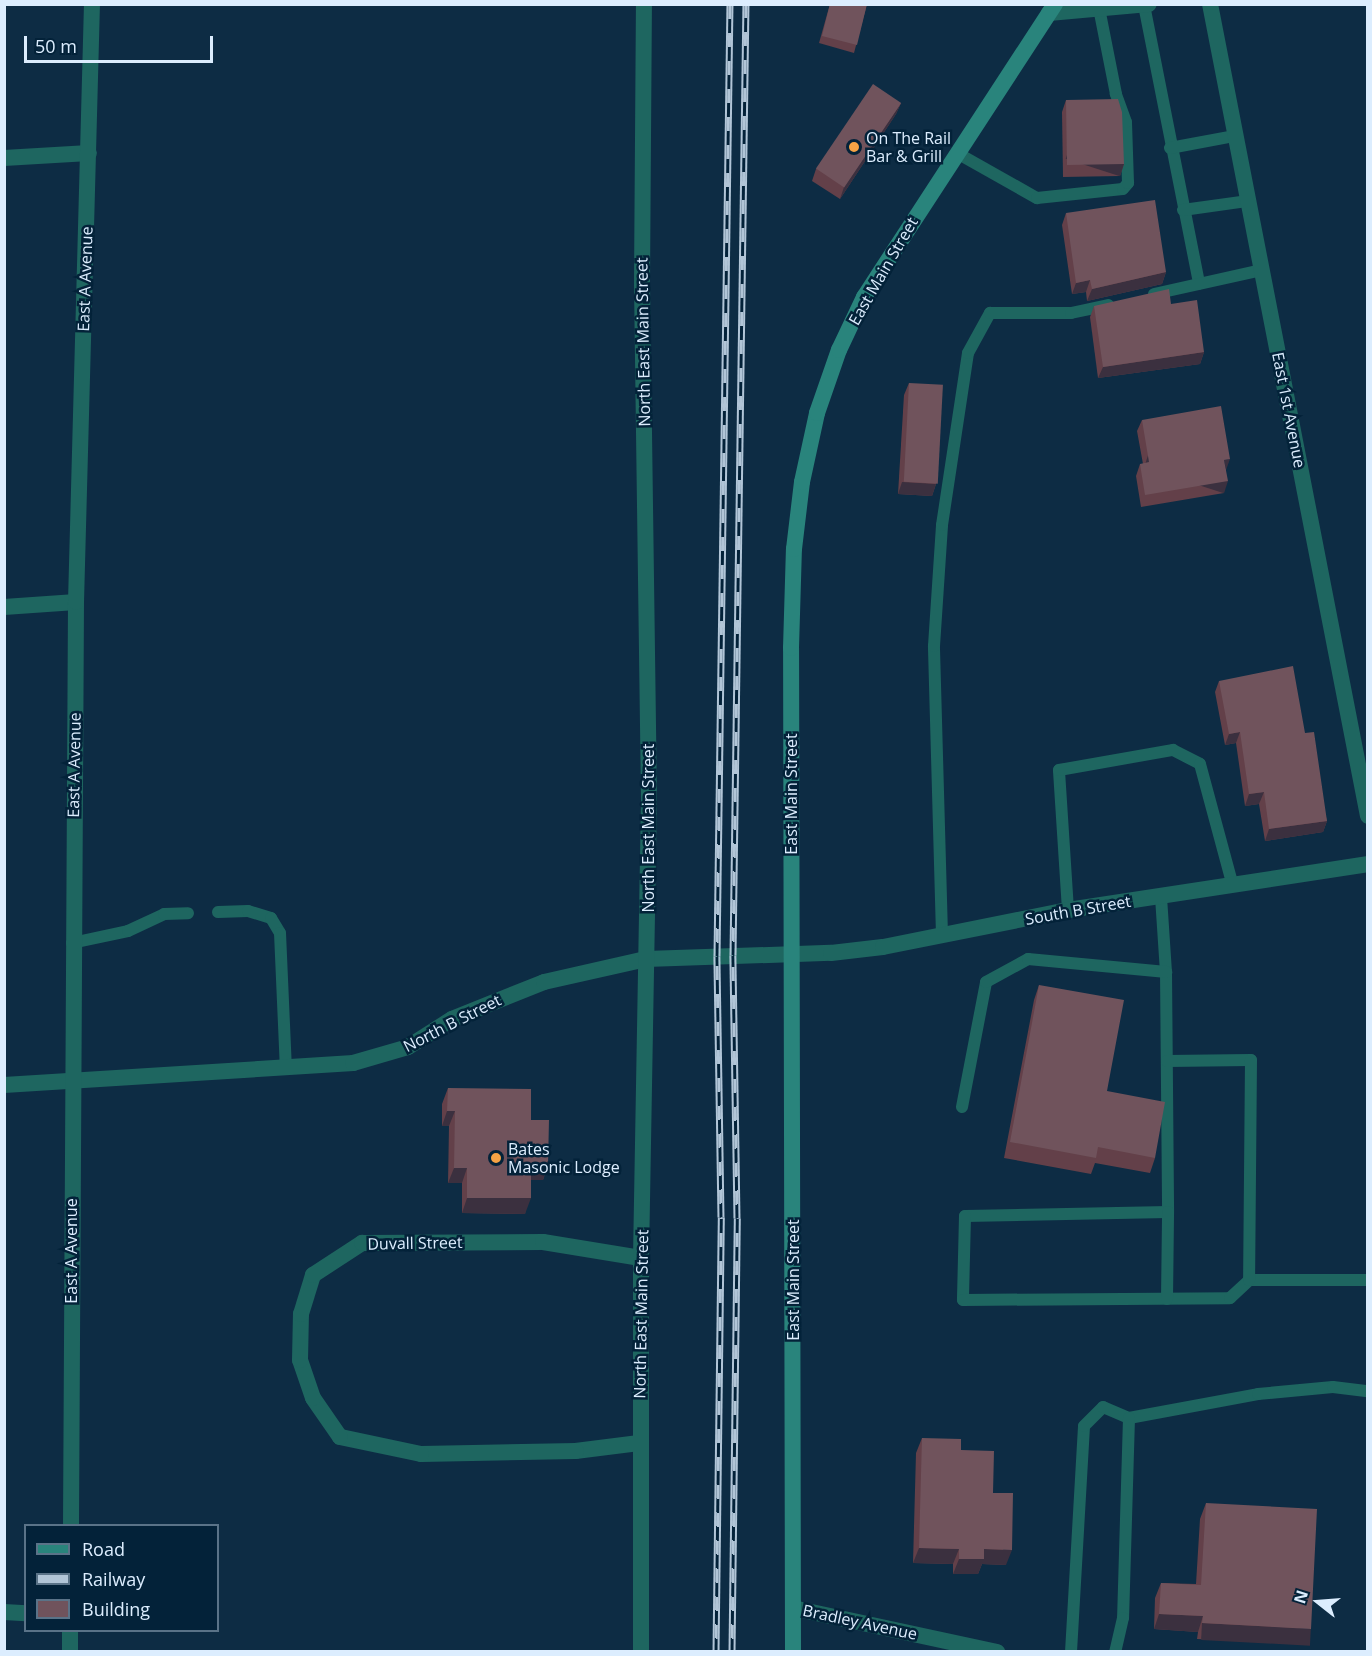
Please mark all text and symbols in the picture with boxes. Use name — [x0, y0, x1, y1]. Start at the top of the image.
scale bar — [27, 24, 216, 62]
text: 50 m — [35, 34, 77, 58]
place label: On The Rail Bar & Grill — [866, 128, 951, 166]
marker: On The Rail Bar & Grill — [847, 140, 861, 154]
street label: East Main Street — [844, 214, 922, 328]
street label: East A Avenue — [74, 226, 96, 332]
street label: North East Main Street — [632, 257, 654, 427]
street label: East 1st Avenue — [1268, 350, 1310, 470]
street label: East A Avenue — [63, 712, 85, 818]
street label: East Main Street — [781, 733, 801, 855]
street label: North East Main Street — [638, 743, 658, 913]
street label: South B Street — [1024, 891, 1132, 929]
street label: North B Street — [400, 990, 504, 1056]
place label: Bates Masonic Lodge — [508, 1139, 620, 1177]
marker: Bates Masonic Lodge — [489, 1151, 503, 1165]
street label: East A Avenue — [61, 1198, 81, 1304]
street label: East Main Street — [783, 1219, 803, 1341]
street label: North East Main Street — [630, 1229, 652, 1399]
street label: Duvall Street — [367, 1233, 463, 1253]
legend — [24, 1524, 219, 1632]
text: Road — [82, 1537, 125, 1561]
text: Railway — [82, 1567, 145, 1591]
north arrow — [1288, 1572, 1348, 1632]
text: N — [1288, 1587, 1313, 1606]
text: Building — [82, 1597, 150, 1621]
street label: Bradley Avenue — [801, 1601, 919, 1643]

